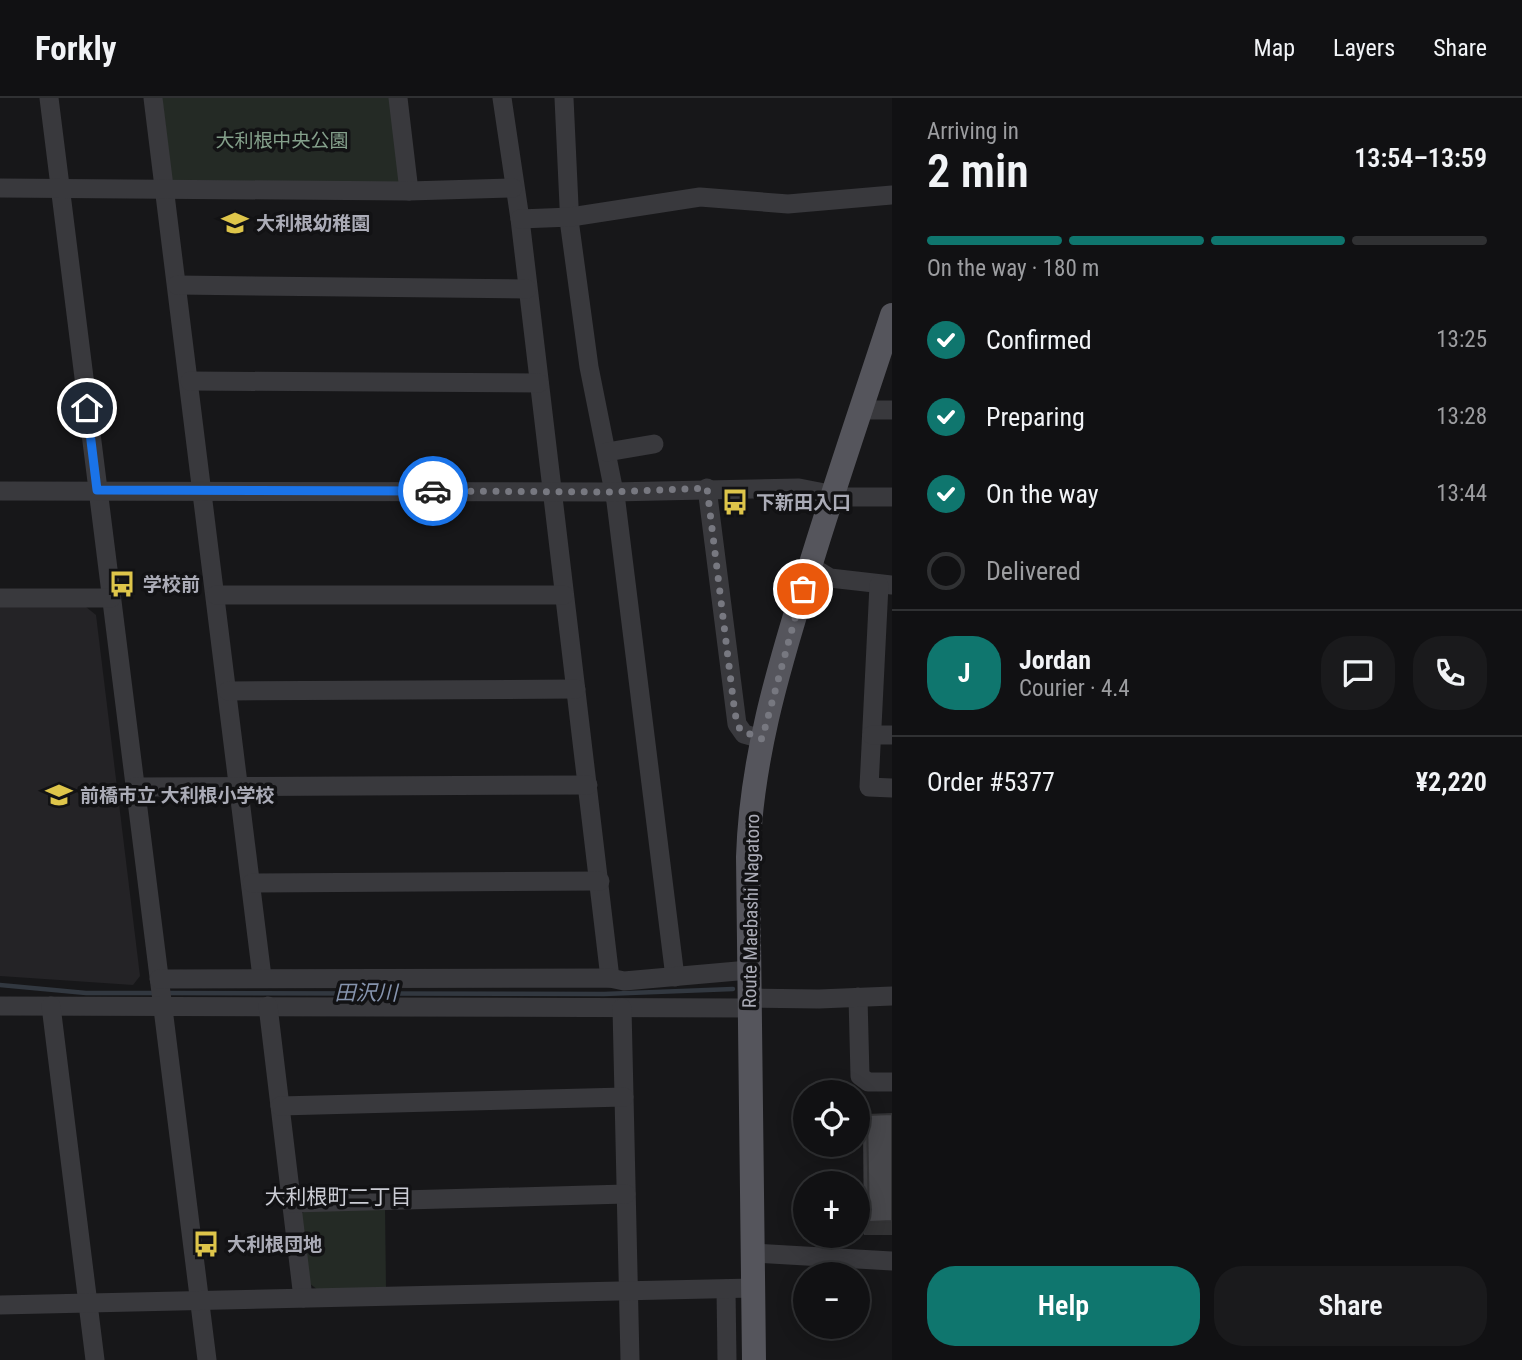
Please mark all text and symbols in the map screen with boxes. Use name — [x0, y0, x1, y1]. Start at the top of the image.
text: Forkly — [35, 29, 117, 68]
text: Map — [1254, 34, 1295, 62]
text: Layers — [1333, 34, 1395, 62]
text: Share — [1433, 34, 1487, 62]
text: Arriving in — [927, 118, 1019, 145]
park label: 大利根中央公園 — [215, 129, 349, 152]
text: 13:54–13:59 — [1354, 143, 1487, 173]
text: 2 min — [927, 144, 1029, 198]
school or university icon: 大利根幼稚園 — [220, 208, 250, 238]
place label: 大利根幼稚園 — [256, 212, 370, 235]
text: On the way · 180 m — [927, 255, 1099, 282]
icon: check — [927, 321, 965, 359]
text: Confirmed — [986, 325, 1092, 355]
text: 13:25 — [1436, 326, 1487, 353]
pin — [57, 378, 117, 438]
icon: home — [68, 389, 106, 427]
icon: check — [927, 398, 965, 436]
text: Preparing — [986, 402, 1085, 432]
text: 13:28 — [1436, 403, 1487, 430]
courier — [398, 456, 468, 526]
icon: car — [414, 472, 452, 510]
icon: check — [927, 475, 965, 513]
text: On the way — [986, 479, 1099, 509]
text: 13:44 — [1436, 480, 1487, 507]
bus stop icon: 下新田入口 — [720, 487, 750, 517]
place label: 下新田入口 — [756, 491, 851, 514]
text: Delivered — [986, 556, 1081, 586]
pin — [773, 559, 833, 619]
bus stop icon: 学校前 — [107, 569, 137, 599]
icon: bag — [784, 570, 822, 608]
place label: 学校前 — [143, 573, 200, 596]
button: chat — [1321, 636, 1395, 710]
button: phone — [1413, 636, 1487, 710]
text: Jordan — [1019, 645, 1091, 675]
text: J — [958, 658, 970, 688]
text: Courier · 4.4 — [1019, 675, 1130, 702]
text: Order #5377 — [927, 767, 1055, 797]
text: ¥2,220 — [1416, 767, 1487, 797]
school or university icon: 前橋市立 大利根小学校 — [44, 780, 74, 810]
place label: 前橋市立 大利根小学校 — [80, 784, 274, 807]
street label: Route Maebashi Nagatoro — [738, 814, 764, 1008]
water label: 田沢川 — [335, 981, 399, 1005]
map controls — [793, 1080, 870, 1339]
button: locate — [793, 1080, 870, 1157]
button: + — [793, 1171, 870, 1248]
district label: 大利根町二丁目 — [265, 1185, 412, 1209]
bus stop icon: 大利根団地 — [191, 1229, 221, 1259]
place label: 大利根団地 — [227, 1233, 322, 1256]
button: − — [793, 1262, 870, 1339]
button: Help — [927, 1266, 1200, 1346]
button: Share — [1214, 1266, 1487, 1346]

